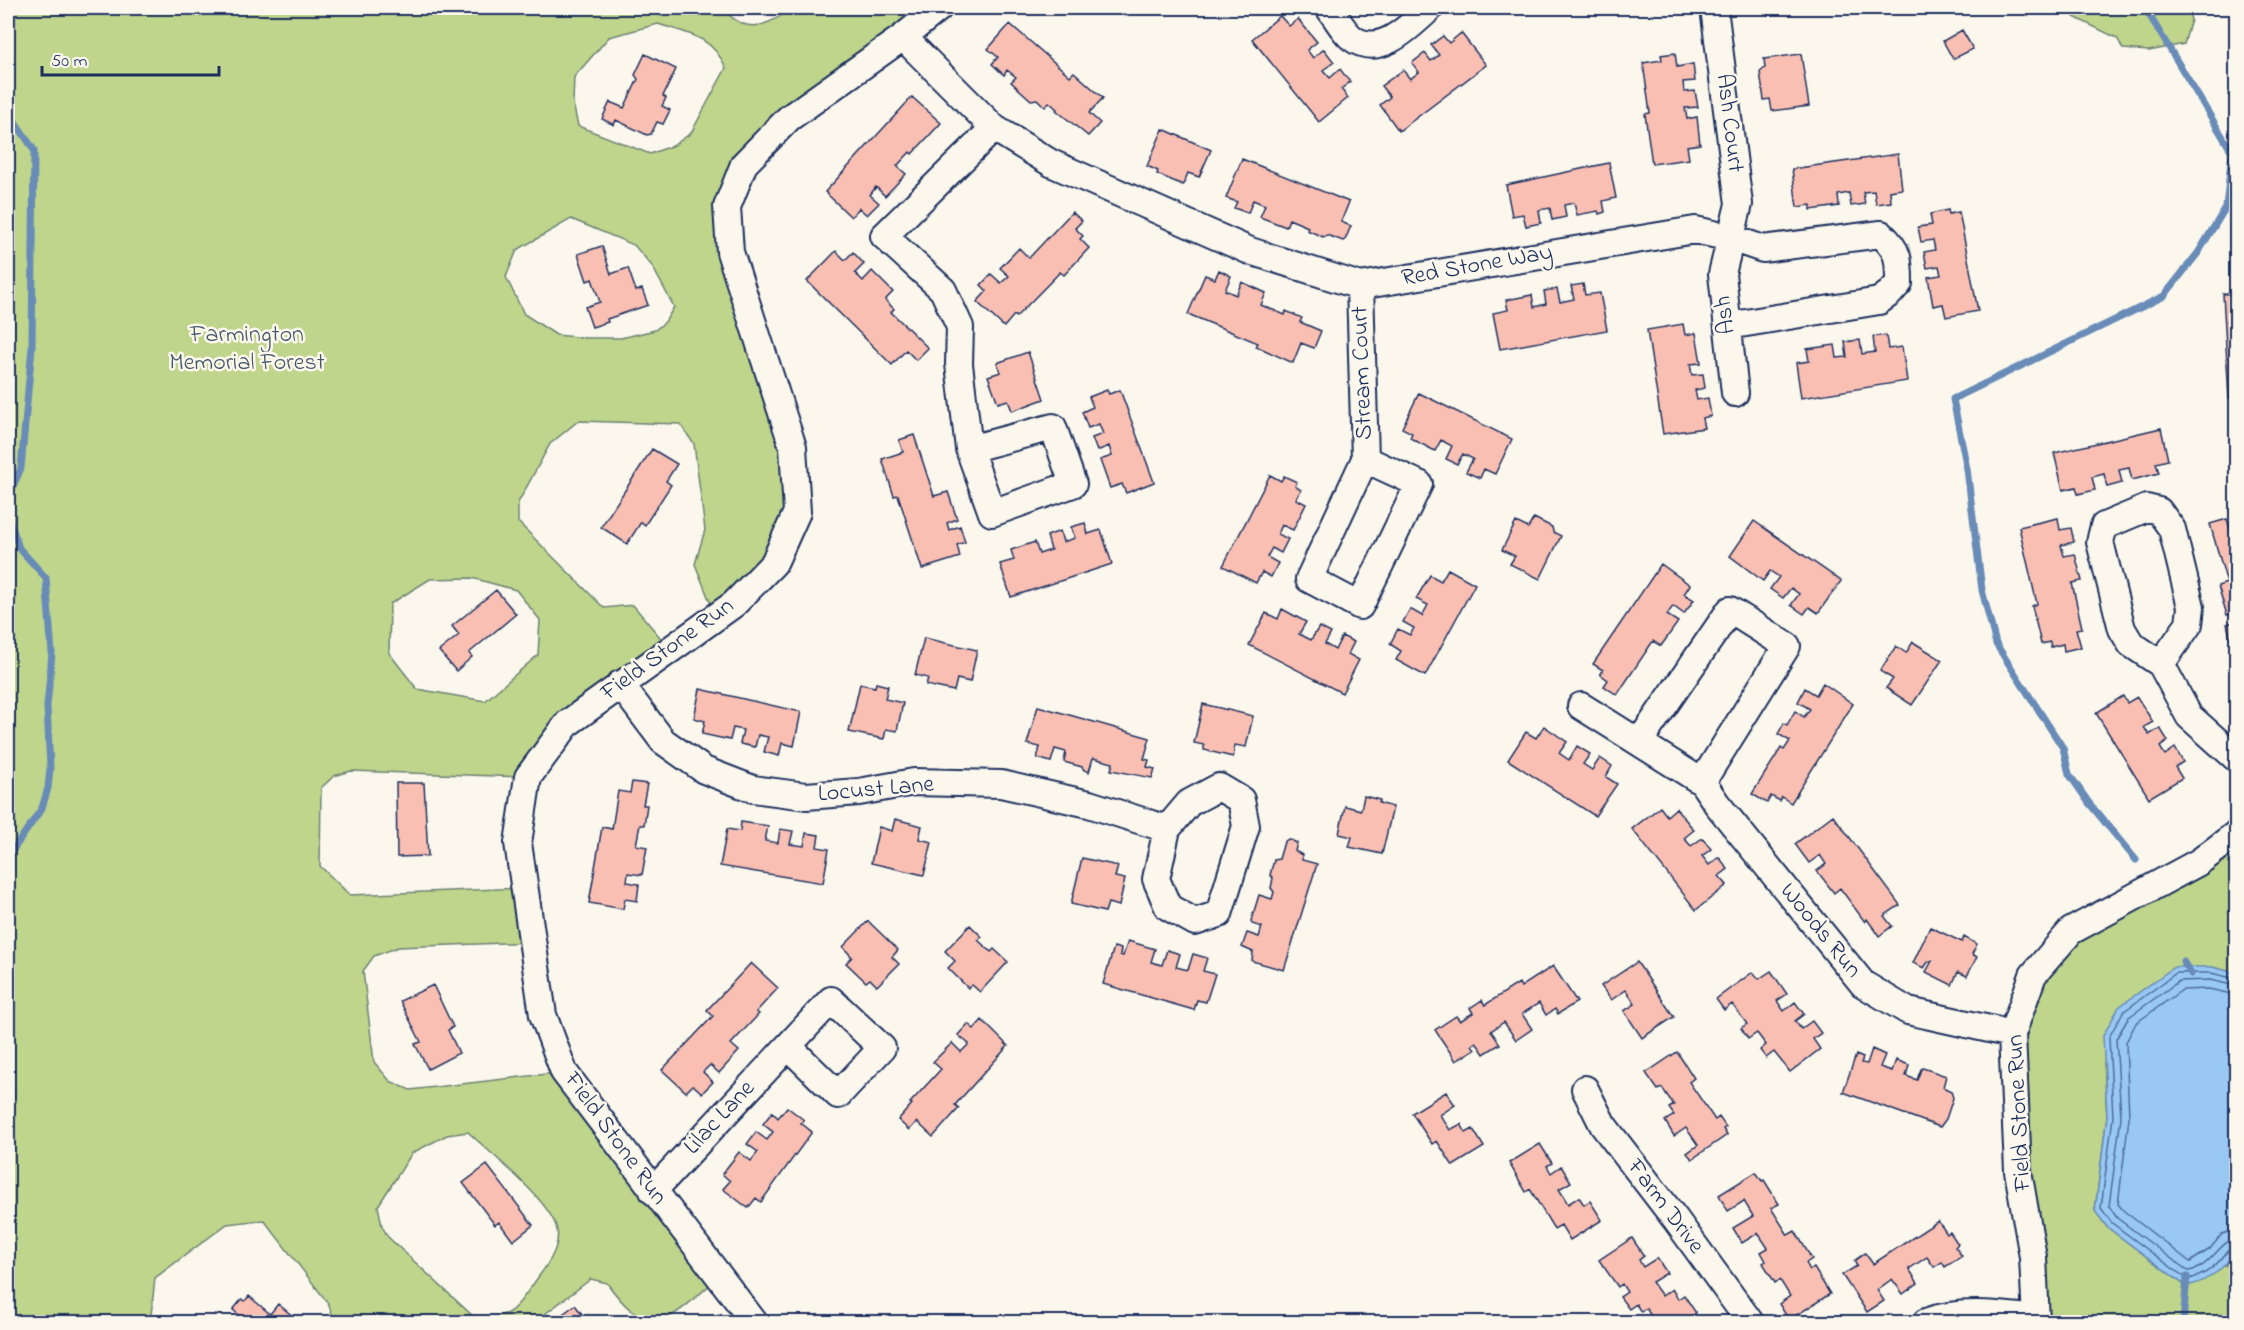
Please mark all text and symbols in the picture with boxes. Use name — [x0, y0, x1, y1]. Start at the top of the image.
scale bar — [42, 39, 219, 77]
text: 50 m — [51, 49, 88, 75]
street label: Ash Court — [1706, 72, 1752, 174]
street label: Red Stone Way — [1399, 235, 1556, 297]
street label: Ash — [1706, 294, 1746, 336]
street label: Stream Court — [1343, 305, 1383, 441]
park label: Farmington Memorial Forest — [169, 318, 325, 381]
street label: Field Stone Run — [593, 590, 742, 711]
street label: Locust Lane — [817, 767, 936, 813]
street label: Woods Run — [1771, 876, 1869, 986]
street label: Field Stone Run — [1998, 1033, 2042, 1194]
street label: Field Stone Run — [554, 1064, 675, 1213]
street label: Lilac Lane — [676, 1073, 764, 1163]
street label: Farm Drive — [1617, 1151, 1712, 1262]

